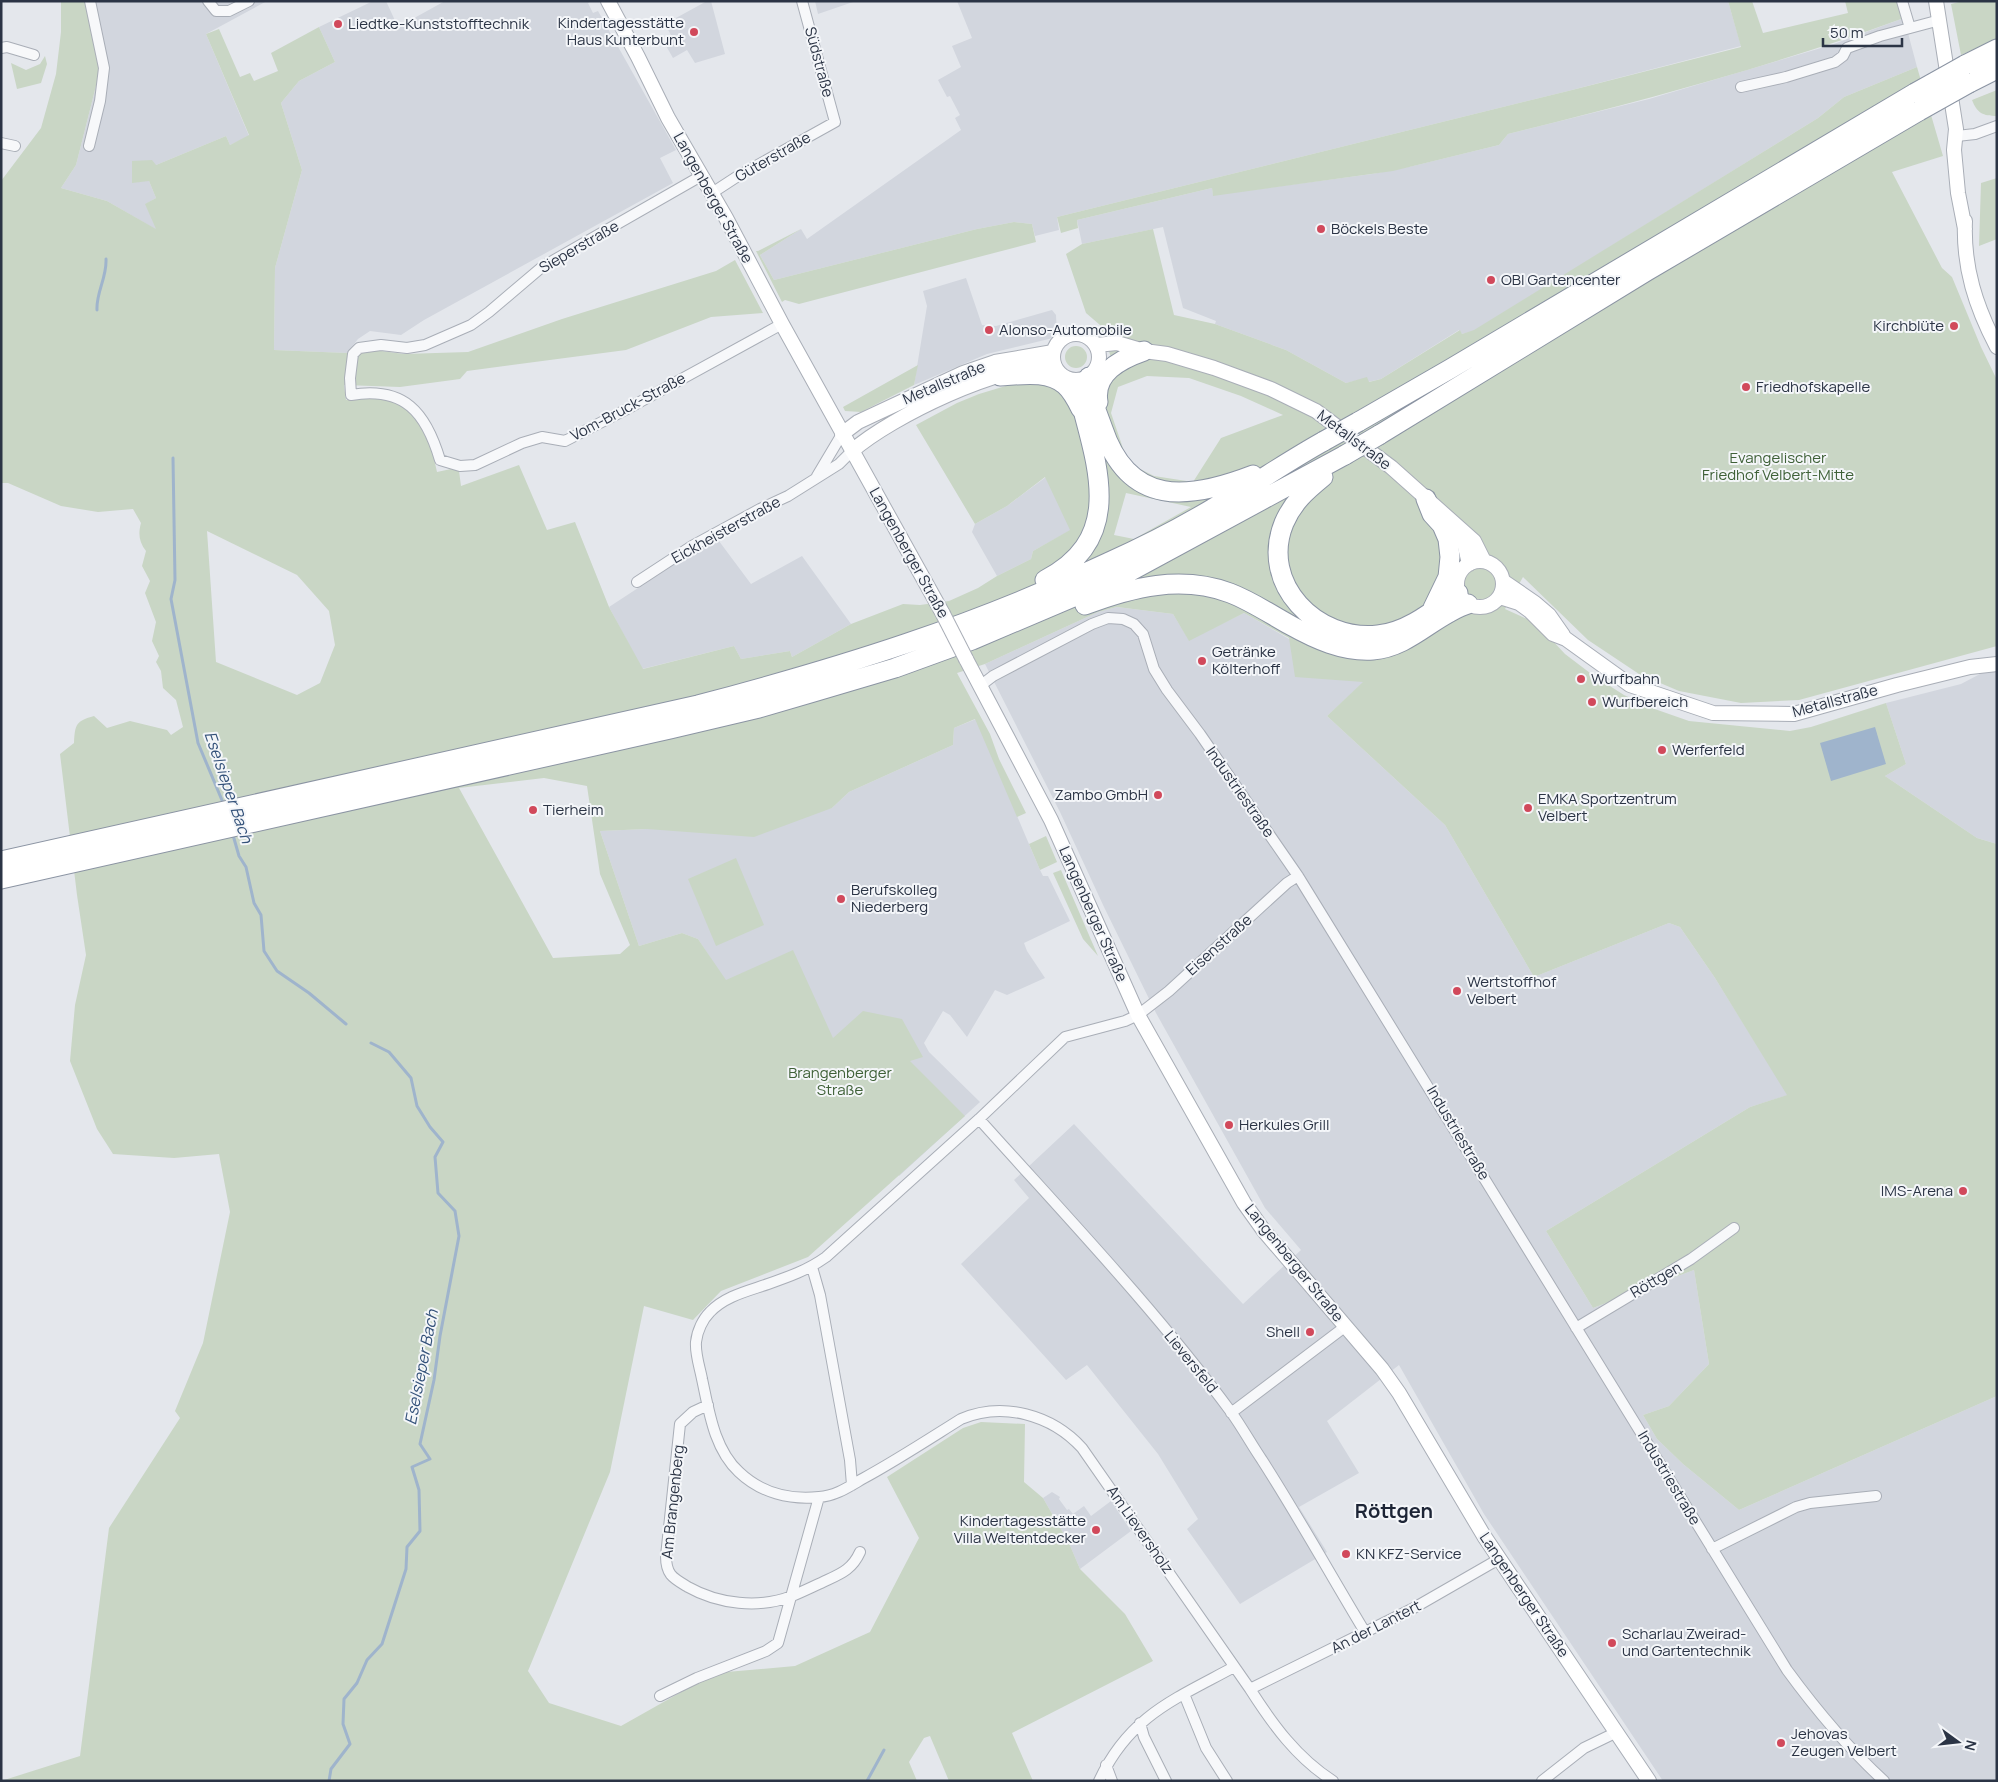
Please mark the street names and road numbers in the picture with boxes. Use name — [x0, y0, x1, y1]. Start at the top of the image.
street label: Südstraße — [800, 24, 839, 100]
street label: Güterstraße — [731, 126, 815, 187]
street label: Langenberger Straße — [669, 129, 758, 267]
street label: Sieperstraße — [535, 215, 623, 278]
street label: Metallstraße — [899, 356, 989, 409]
street label: Vom-Bruck-Straße — [567, 367, 689, 446]
street label: Metallstraße — [1313, 405, 1396, 475]
street label: Langenberger Straße — [865, 484, 954, 622]
street label: Eickheisterstraße — [668, 491, 784, 568]
street label: Metallstraße — [1790, 679, 1880, 722]
street label: Industriestraße — [1201, 742, 1280, 842]
street label: Langenberger Straße — [1054, 843, 1133, 985]
street label: Eisenstraße — [1181, 909, 1256, 980]
street label: Industriestraße — [1422, 1082, 1495, 1184]
street label: Langenberger Straße — [1240, 1199, 1349, 1326]
street label: Röttgen — [1626, 1256, 1685, 1303]
street label: Lieversfeld — [1160, 1326, 1223, 1397]
street label: Industriestraße — [1633, 1427, 1706, 1529]
street label: Am Brangenberg — [656, 1444, 689, 1560]
street label: Am Lieversholz — [1102, 1481, 1179, 1578]
street label: Langenberger Straße — [1475, 1528, 1574, 1662]
street label: An der Lantert — [1327, 1595, 1424, 1658]

